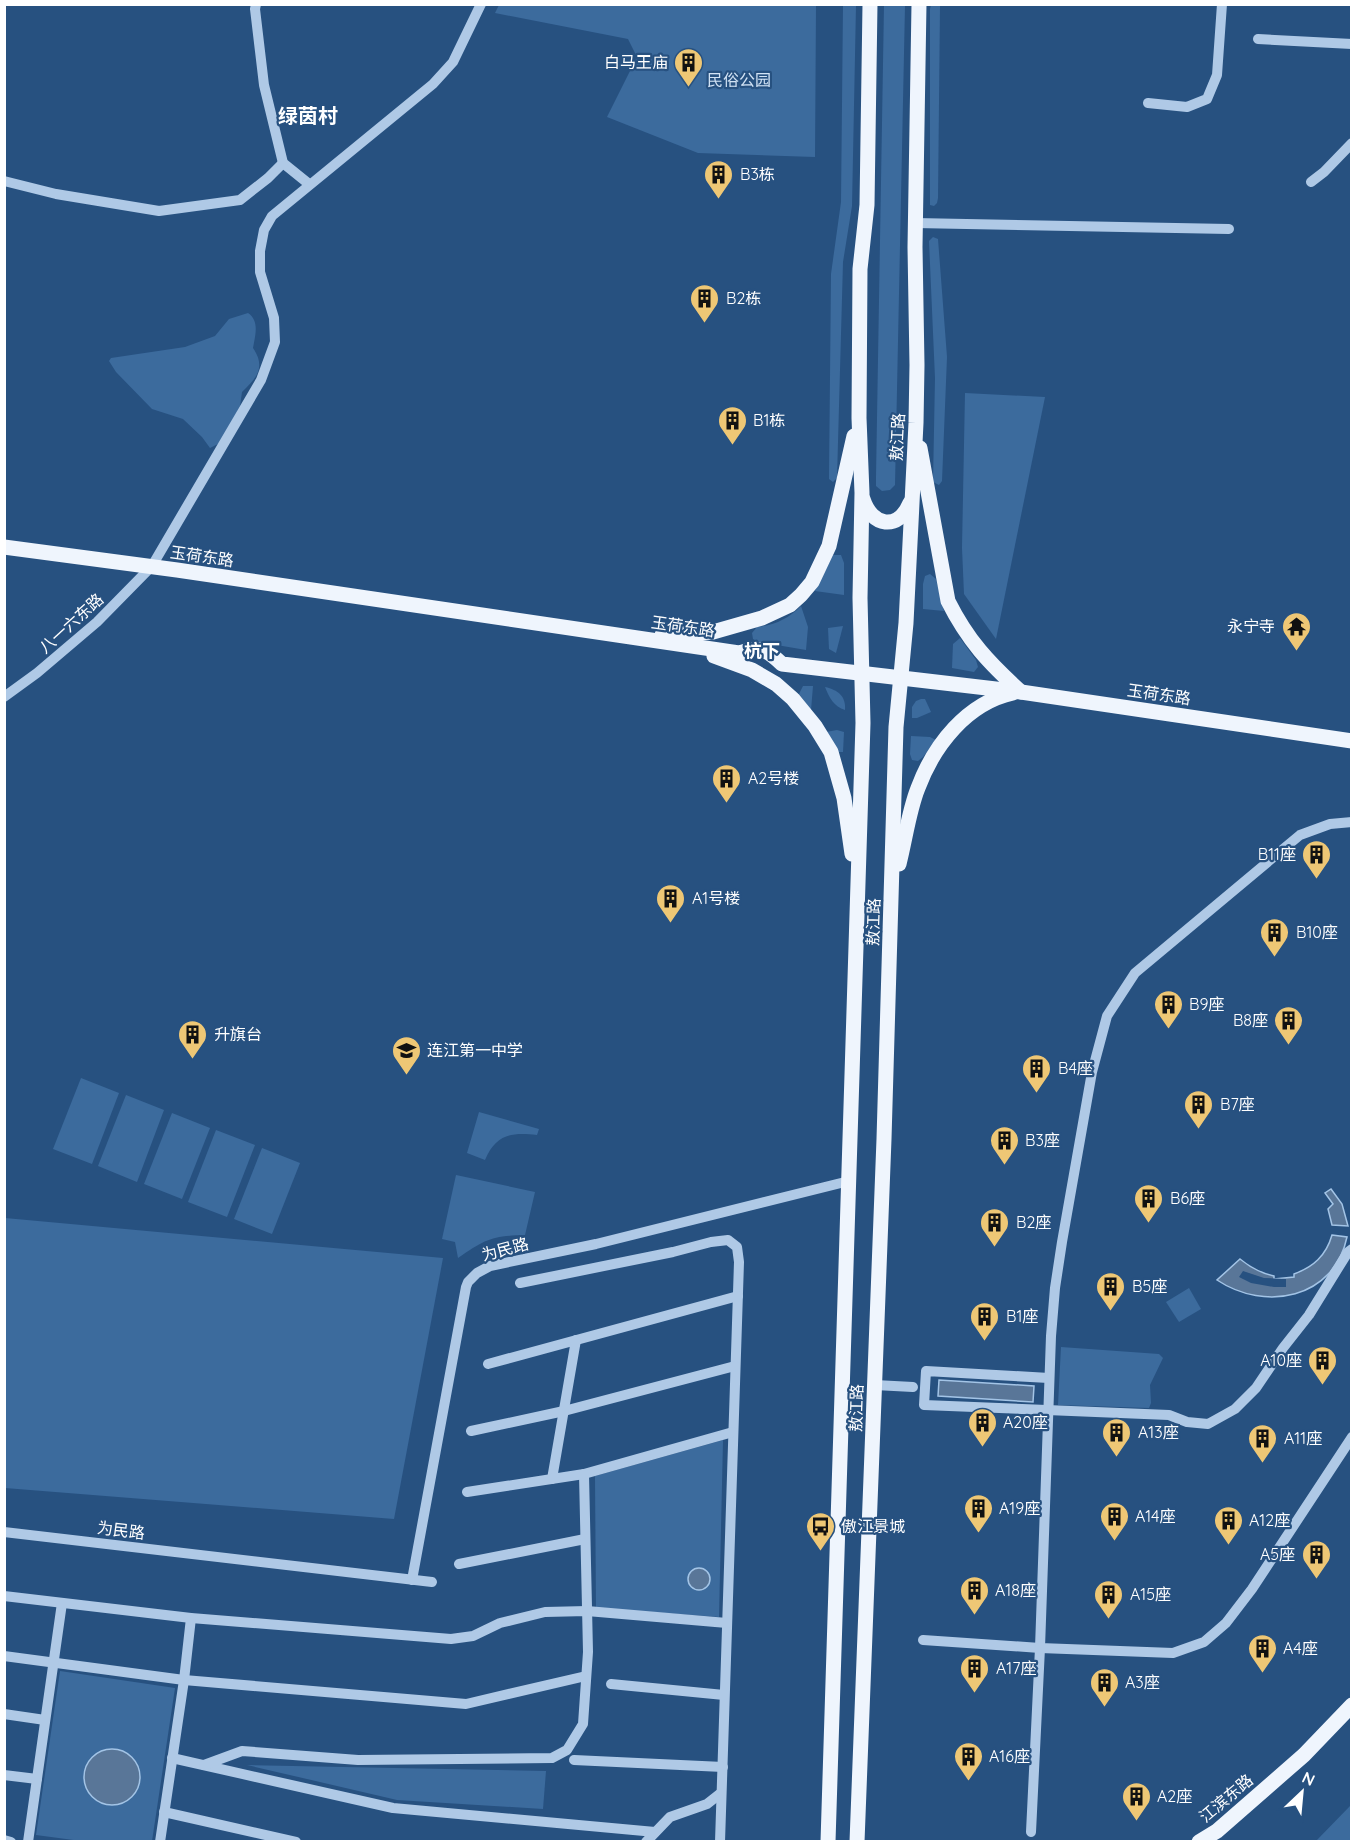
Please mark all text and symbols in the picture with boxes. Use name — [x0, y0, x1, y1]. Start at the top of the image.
building icon: 白马王庙 — [673, 46, 705, 88]
place label: 白马王庙 — [604, 52, 668, 72]
park label: 民俗公园 — [707, 70, 771, 90]
district label: 绿茵村 — [278, 103, 338, 128]
building icon: B3栋 — [703, 158, 735, 200]
place label: B3栋 — [740, 164, 775, 184]
building icon: B2栋 — [689, 282, 721, 324]
place label: B2栋 — [726, 288, 761, 308]
building icon: B1栋 — [716, 404, 748, 446]
place label: B1栋 — [753, 410, 785, 430]
street label: 敖江路 — [886, 413, 908, 461]
street label: 玉荷东路 — [169, 542, 235, 570]
street label: 八一六东路 — [35, 589, 107, 657]
temple icon: 永宁寺 — [1280, 610, 1312, 652]
street label: 玉荷东路 — [650, 612, 716, 640]
place label: 永宁寺 — [1227, 616, 1275, 636]
district label: 杭下 — [744, 639, 780, 662]
street label: 玉荷东路 — [1126, 680, 1192, 708]
building icon: A2号楼 — [711, 762, 743, 804]
place label: A2号楼 — [748, 768, 799, 788]
building icon: B11座 — [1301, 838, 1333, 880]
place label: B11座 — [1258, 844, 1296, 864]
building icon: A1号楼 — [655, 882, 687, 924]
place label: A1号楼 — [692, 888, 740, 908]
street label: 敖江路 — [862, 898, 884, 946]
building icon: B10座 — [1259, 916, 1291, 958]
place label: B10座 — [1296, 922, 1338, 942]
building icon: B9座 — [1152, 988, 1184, 1030]
place label: B9座 — [1189, 994, 1224, 1014]
building icon: B8座 — [1273, 1004, 1305, 1046]
place label: B8座 — [1233, 1010, 1268, 1030]
building icon: 升旗台 — [177, 1018, 209, 1060]
place label: 升旗台 — [214, 1024, 262, 1044]
school or university icon: 连江第一中学 — [390, 1034, 422, 1076]
place label: 连江第一中学 — [427, 1040, 523, 1060]
building icon: B4座 — [1021, 1052, 1053, 1094]
place label: B4座 — [1058, 1058, 1093, 1078]
building icon: B7座 — [1183, 1088, 1215, 1130]
place label: B7座 — [1220, 1094, 1255, 1114]
building icon: B3座 — [988, 1124, 1020, 1166]
place label: B3座 — [1025, 1130, 1060, 1150]
building icon: B6座 — [1133, 1182, 1165, 1224]
place label: B6座 — [1170, 1188, 1205, 1208]
building icon: B2座 — [979, 1206, 1011, 1248]
place label: B2座 — [1016, 1212, 1051, 1232]
street label: 为民路 — [479, 1233, 531, 1265]
building icon: B5座 — [1095, 1270, 1127, 1312]
place label: B5座 — [1132, 1276, 1167, 1296]
building icon: B1座 — [969, 1300, 1001, 1342]
place label: B1座 — [1006, 1306, 1038, 1326]
building icon: A10座 — [1307, 1344, 1339, 1386]
place label: A10座 — [1260, 1350, 1302, 1370]
street label: 敖江路 — [845, 1384, 867, 1432]
building icon: A20座 — [966, 1406, 998, 1448]
place label: A20座 — [1003, 1412, 1048, 1432]
building icon: A13座 — [1101, 1416, 1133, 1458]
place label: A13座 — [1138, 1422, 1179, 1442]
building icon: A11座 — [1247, 1422, 1279, 1464]
place label: A11座 — [1284, 1428, 1322, 1448]
building icon: A19座 — [962, 1492, 994, 1534]
place label: A19座 — [999, 1498, 1040, 1518]
building icon: A14座 — [1098, 1500, 1130, 1542]
building icon: A12座 — [1212, 1504, 1244, 1546]
place label: A14座 — [1135, 1506, 1175, 1526]
bus stop icon: 傲江景城 — [804, 1510, 836, 1552]
place label: A12座 — [1249, 1510, 1290, 1530]
place label: 傲江景城 — [841, 1516, 905, 1536]
street label: 为民路 — [96, 1517, 146, 1543]
building icon: A5座 — [1300, 1538, 1332, 1580]
place label: A5座 — [1260, 1544, 1295, 1564]
building icon: A18座 — [958, 1574, 990, 1616]
building icon: A15座 — [1093, 1578, 1125, 1620]
place label: A18座 — [995, 1580, 1036, 1600]
place label: A15座 — [1130, 1584, 1171, 1604]
building icon: A4座 — [1246, 1632, 1278, 1674]
place label: A4座 — [1283, 1638, 1318, 1658]
building icon: A17座 — [959, 1652, 991, 1694]
place label: A17座 — [996, 1658, 1036, 1678]
building icon: A3座 — [1088, 1666, 1120, 1708]
place label: A3座 — [1125, 1672, 1160, 1692]
building icon: A16座 — [952, 1740, 984, 1782]
place label: A16座 — [989, 1746, 1030, 1766]
north arrow — [1272, 1762, 1332, 1822]
text: N — [1299, 1767, 1318, 1790]
street label: 江滨东路 — [1195, 1770, 1257, 1826]
building icon: A2座 — [1120, 1780, 1152, 1822]
place label: A2座 — [1157, 1786, 1192, 1806]

